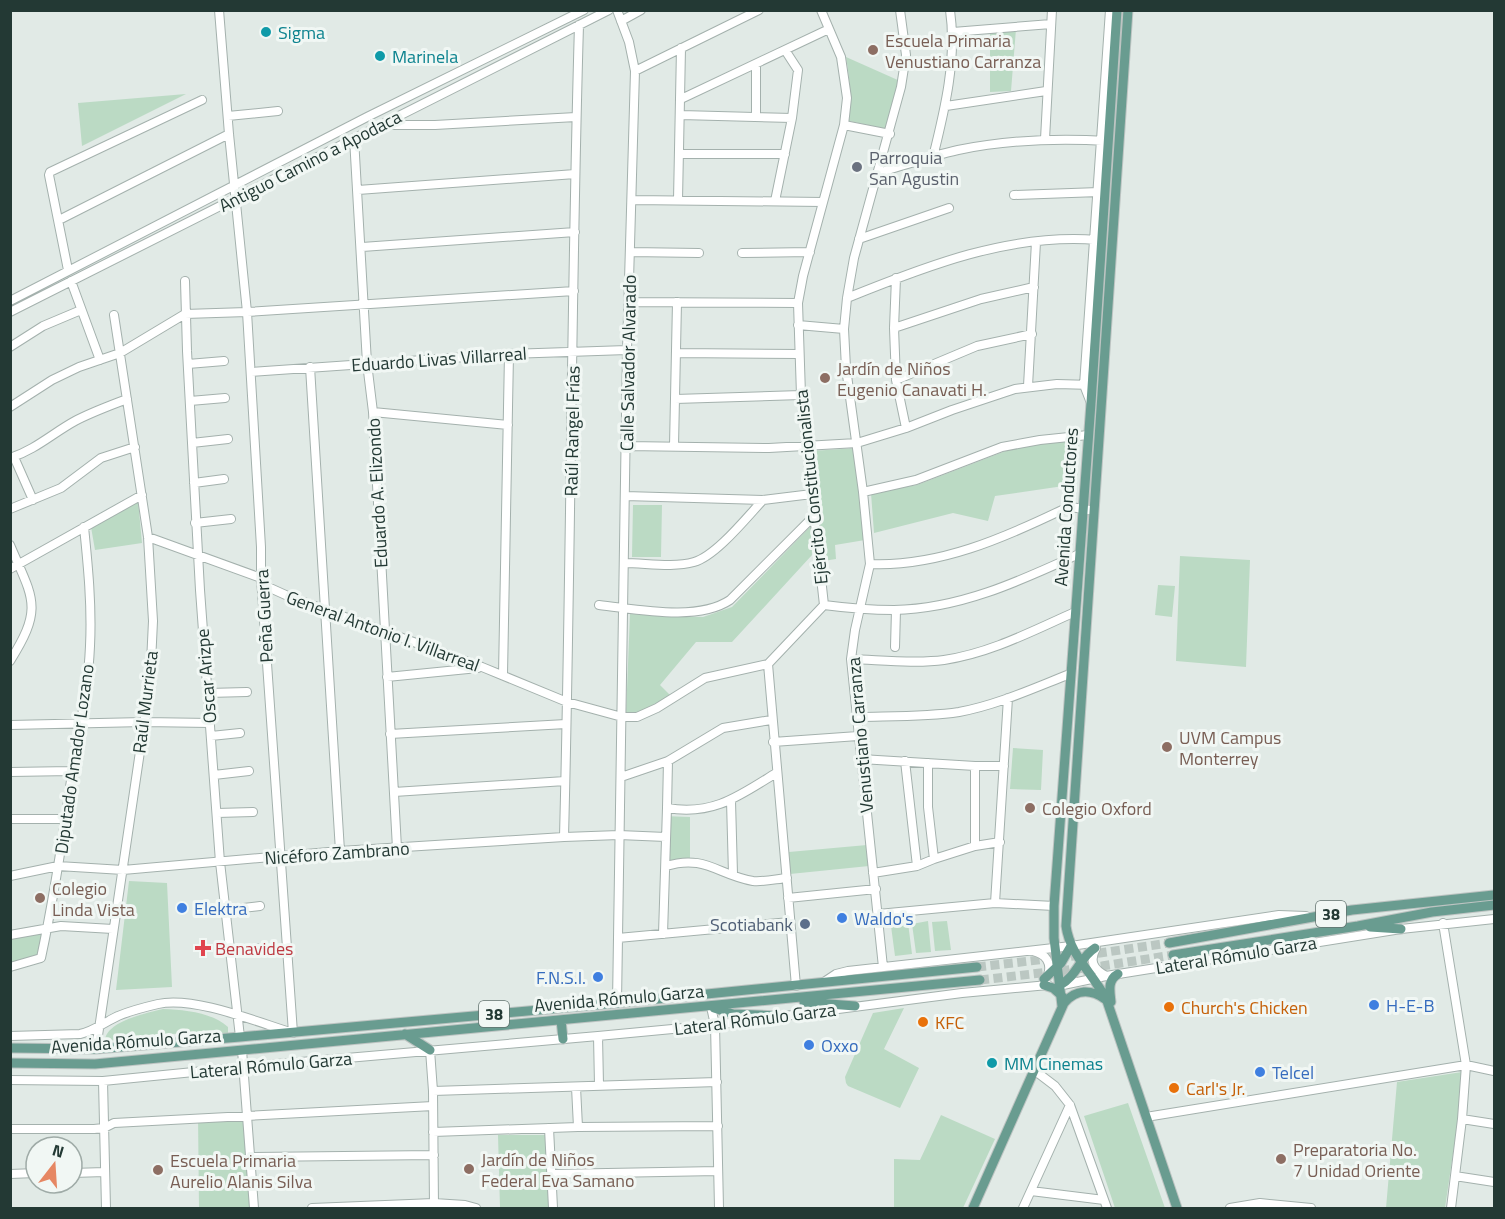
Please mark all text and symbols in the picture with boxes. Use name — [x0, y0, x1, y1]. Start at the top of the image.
place label: Sigma — [278, 19, 325, 46]
marker: Sigma — [259, 25, 273, 39]
place label: Escuela Primaria Venustiano Carranza — [885, 27, 1041, 75]
place label: Marinela — [392, 43, 458, 70]
marker: Escuela Primaria Venustiano Carranza — [866, 43, 880, 57]
marker: Marinela — [373, 49, 387, 63]
street label: Antiguo Camino a Apodaca — [214, 103, 406, 219]
place label: Parroquia San Agustin — [869, 144, 959, 192]
marker: Parroquia San Agustin — [850, 160, 864, 174]
street label: Calle Salvador Alvarado — [613, 275, 643, 451]
street label: Eduardo Livas Villarreal — [350, 339, 528, 379]
place label: Jardín de Niños Eugenio Canavati H. — [837, 355, 987, 403]
street label: Raúl Rangel Frías — [557, 365, 587, 497]
marker: Jardín de Niños Eugenio Canavati H. — [818, 371, 832, 385]
street label: Ejército Constitucionalista — [787, 388, 835, 586]
street label: Eduardo A. Elizondo — [360, 417, 394, 569]
street label: Avenida Conductores — [1047, 427, 1085, 587]
street label: Peña Guerra — [248, 569, 280, 663]
street label: General Antonio I. Villarreal — [282, 583, 484, 679]
street label: Oscar Arizpe — [188, 628, 224, 724]
street label: Raúl Murrieta — [125, 649, 165, 755]
street label: Venustiano Carranza — [840, 656, 880, 814]
street label: Diputado Amador Lozano — [47, 662, 101, 856]
place label: UVM Campus Monterrey — [1179, 724, 1281, 772]
marker: UVM Campus Monterrey — [1160, 740, 1174, 754]
place label: Colegio Oxford — [1042, 795, 1152, 822]
marker: Colegio Oxford — [1023, 801, 1037, 815]
street label: Nicéforo Zambrano — [264, 834, 410, 872]
place label: Colegio Linda Vista — [52, 875, 135, 923]
marker: Colegio Linda Vista — [33, 891, 47, 905]
place label: Elektra — [194, 895, 247, 922]
marker: Elektra — [175, 901, 189, 915]
road number: 38 — [1316, 901, 1346, 927]
place label: Waldo's — [854, 905, 914, 932]
place label: Scotiabank — [710, 911, 793, 938]
marker: Waldo's — [835, 911, 849, 925]
marker: Scotiabank — [798, 917, 812, 931]
street label: Lateral Rómulo Garza — [1154, 929, 1318, 981]
place label: Benavides — [215, 935, 293, 962]
marker: Benavides — [196, 941, 210, 955]
place label: F.N.S.I. — [536, 964, 586, 991]
marker: F.N.S.I. — [591, 970, 605, 984]
street label: Avenida Rómulo Garza — [533, 977, 705, 1019]
place label: H-E-B — [1386, 992, 1435, 1019]
place label: Church's Chicken — [1181, 994, 1308, 1021]
street label: Lateral Rómulo Garza — [673, 996, 837, 1042]
marker: H-E-B — [1367, 998, 1381, 1012]
marker: Church's Chicken — [1162, 1000, 1176, 1014]
road number: 38 — [479, 1001, 509, 1027]
place label: KFC — [935, 1009, 965, 1036]
marker: KFC — [916, 1015, 930, 1029]
street label: Avenida Rómulo Garza — [50, 1022, 222, 1060]
place label: Oxxo — [821, 1032, 858, 1059]
marker: Oxxo — [802, 1038, 816, 1052]
street label: Lateral Rómulo Garza — [189, 1044, 353, 1086]
place label: MM Cinemas — [1004, 1050, 1103, 1077]
marker: MM Cinemas — [985, 1056, 999, 1070]
place label: Telcel — [1272, 1059, 1314, 1086]
marker: Telcel — [1253, 1065, 1267, 1079]
place label: Carl's Jr. — [1186, 1075, 1246, 1102]
marker: Carl's Jr. — [1167, 1081, 1181, 1095]
north arrow — [24, 1135, 84, 1195]
place label: Preparatoria No. 7 Unidad Oriente — [1293, 1136, 1420, 1184]
text: N — [50, 1138, 67, 1164]
place label: Jardín de Niños Federal Eva Samano — [481, 1146, 634, 1194]
place label: Escuela Primaria Aurelio Alanis Silva — [170, 1147, 312, 1195]
marker: Preparatoria No. 7 Unidad Oriente — [1274, 1152, 1288, 1166]
marker: Jardín de Niños Federal Eva Samano — [462, 1162, 476, 1176]
marker: Escuela Primaria Aurelio Alanis Silva — [151, 1163, 165, 1177]

